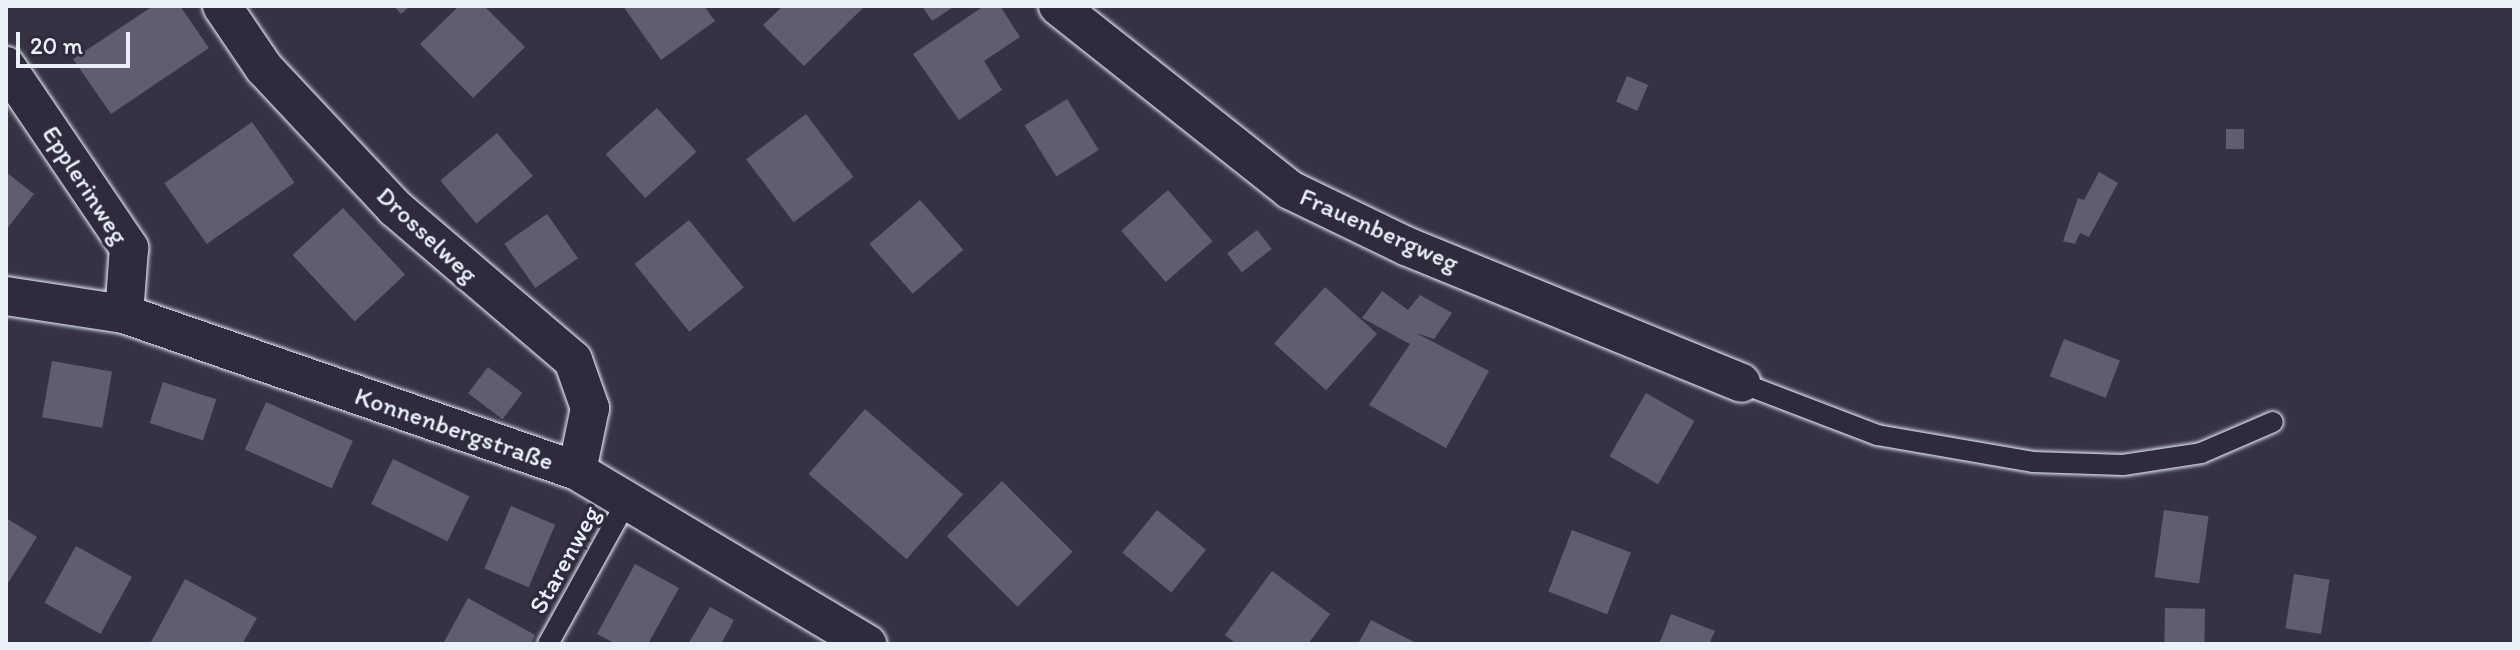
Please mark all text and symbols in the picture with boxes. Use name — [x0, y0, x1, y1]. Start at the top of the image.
scale bar — [20, 16, 134, 66]
text: 20 m — [30, 31, 83, 60]
street label: Epplerinweg — [35, 120, 135, 250]
street label: Drosselweg — [370, 180, 484, 290]
street label: Frauenbergweg — [1295, 181, 1463, 279]
street label: Konnenbergstraße — [351, 380, 557, 478]
street label: Starenweg — [523, 501, 607, 619]

